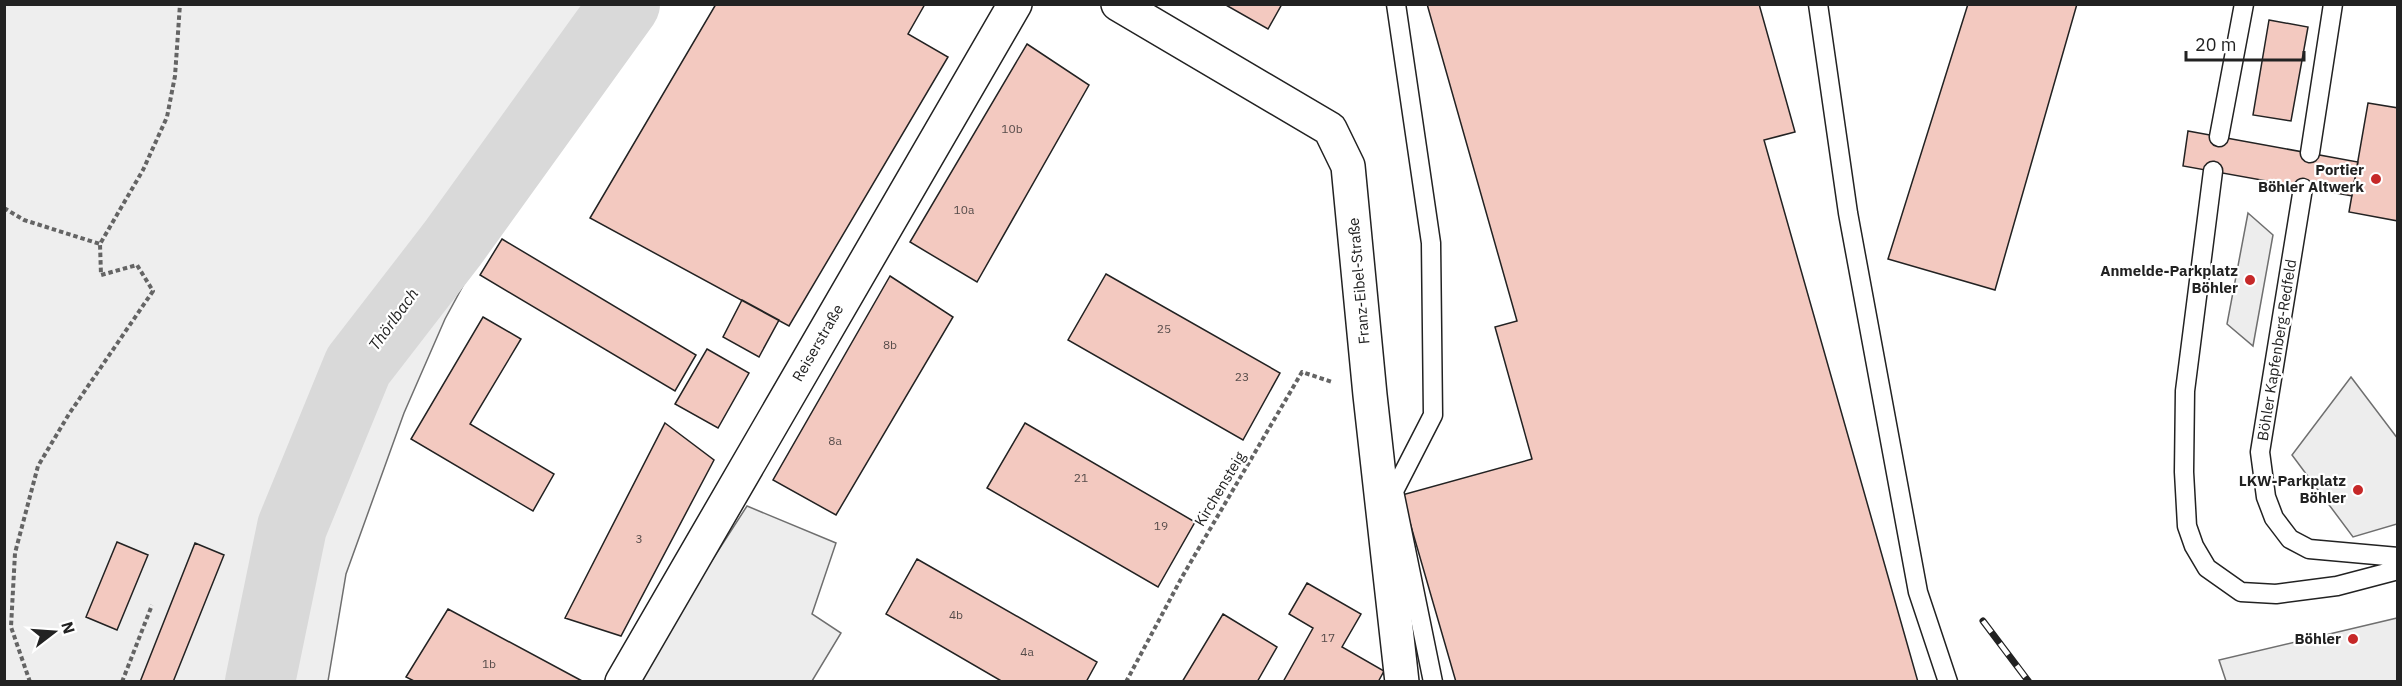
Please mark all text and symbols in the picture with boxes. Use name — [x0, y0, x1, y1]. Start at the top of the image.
scale bar — [2186, 24, 2304, 62]
text: 20 m — [2195, 33, 2237, 56]
house number: 10b — [1001, 121, 1023, 136]
place label: Portier Böhler Altwerk — [2258, 160, 2364, 196]
marker: Portier Böhler Altwerk — [2369, 172, 2383, 186]
house number: 10a — [954, 202, 975, 217]
street label: Franz-Eibel-Straße — [1344, 217, 1374, 345]
street label: Böhler Kapfenberg-Redfeld — [2253, 258, 2300, 442]
place label: Anmelde-Parkplatz Böhler — [2100, 261, 2238, 297]
marker: Anmelde-Parkplatz Böhler — [2243, 273, 2257, 287]
water label: Thörlbach — [364, 284, 422, 354]
street label: Reiserstraße — [788, 301, 847, 385]
house number: 25 — [1157, 321, 1171, 336]
house number: 8b — [883, 337, 897, 352]
house number: 23 — [1235, 369, 1249, 384]
house number: 8a — [828, 433, 842, 448]
street label: Kirchensteig — [1190, 448, 1249, 530]
house number: 21 — [1074, 470, 1088, 485]
place label: LKW-Parkplatz Böhler — [2239, 471, 2346, 507]
marker: LKW-Parkplatz Böhler — [2351, 483, 2365, 497]
house number: 19 — [1154, 518, 1168, 533]
house number: 3 — [635, 531, 643, 546]
north arrow — [24, 602, 84, 662]
house number: 4b — [949, 607, 963, 622]
text: N — [57, 619, 80, 636]
place label: Böhler — [2295, 629, 2341, 648]
house number: 17 — [1321, 630, 1335, 645]
marker: Böhler — [2346, 632, 2360, 646]
house number: 4a — [1020, 644, 1034, 659]
house number: 1b — [482, 656, 496, 671]

